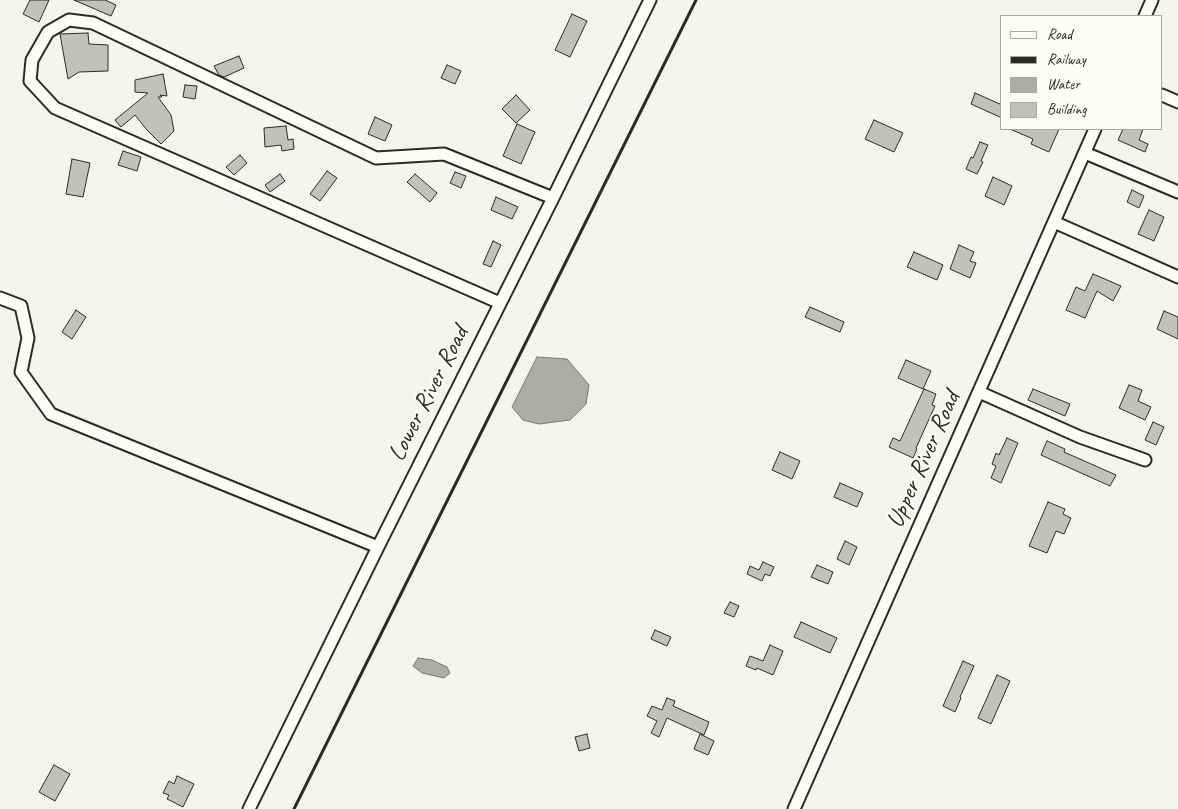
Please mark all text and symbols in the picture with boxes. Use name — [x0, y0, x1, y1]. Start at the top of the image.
legend — [1000, 15, 1163, 130]
text: Road — [1047, 25, 1072, 44]
text: Railway — [1047, 50, 1086, 69]
text: Water — [1047, 75, 1080, 94]
text: Building — [1047, 100, 1086, 119]
street label: Lower River Road — [382, 322, 476, 466]
street label: Upper River Road — [881, 387, 967, 533]

